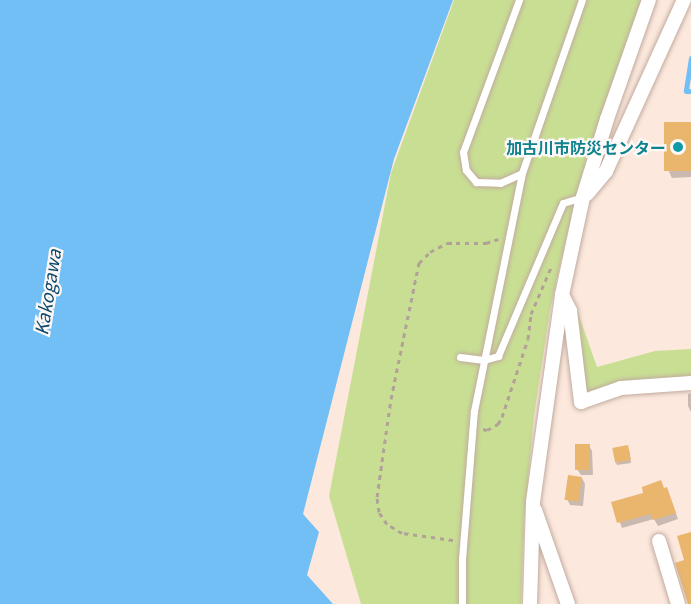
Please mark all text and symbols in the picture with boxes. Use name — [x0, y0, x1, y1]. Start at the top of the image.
place label: 加古川市防災センター — [506, 137, 666, 157]
marker: 加古川市防災センター — [671, 140, 685, 154]
water label: Kakogawa — [30, 248, 64, 336]

